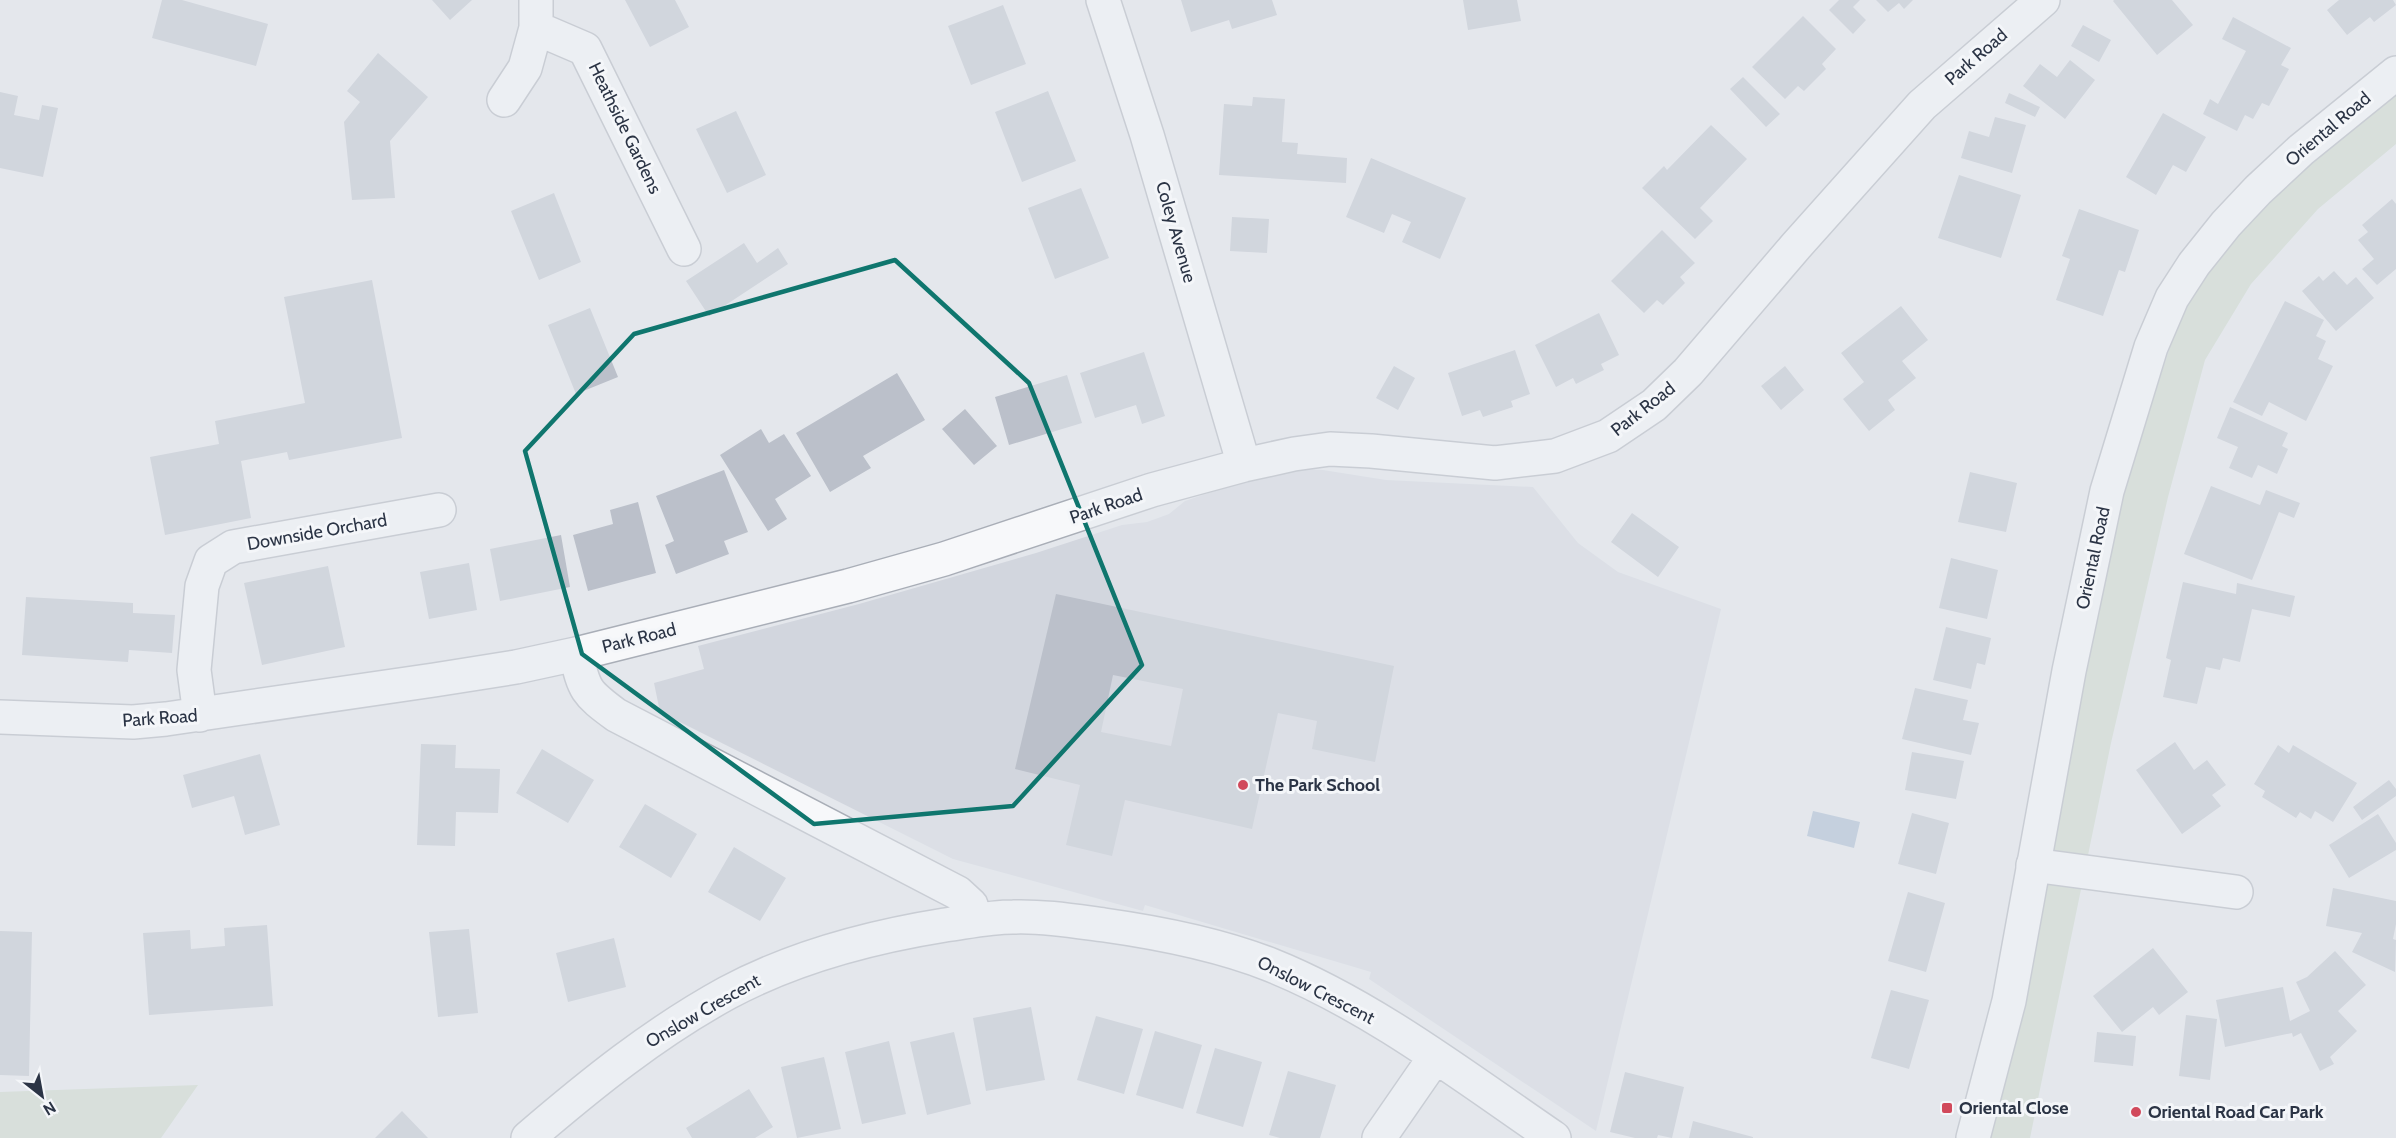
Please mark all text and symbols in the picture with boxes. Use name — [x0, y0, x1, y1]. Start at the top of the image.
street label: Park Road — [1940, 24, 2012, 90]
street label: Heathside Gardens — [584, 59, 666, 197]
street label: Oriental Road — [2281, 87, 2375, 171]
street label: Coley Avenue — [1151, 179, 1201, 285]
street label: Park Road — [1606, 377, 1680, 441]
street label: Park Road — [1067, 483, 1145, 529]
street label: Oriental Road — [2071, 505, 2115, 611]
street label: Downside Orchard — [245, 509, 389, 555]
street label: Park Road — [600, 618, 678, 658]
street label: Park Road — [122, 704, 198, 732]
place label: The Park School — [1255, 774, 1380, 796]
marker: The Park School — [1236, 778, 1250, 792]
street label: Onslow Crescent — [1254, 951, 1378, 1029]
street label: Onslow Crescent — [642, 969, 764, 1053]
north arrow — [12, 1066, 72, 1126]
text: N — [40, 1097, 59, 1119]
place label: Oriental Close — [1959, 1097, 2069, 1119]
marker: Oriental Close — [1940, 1101, 1954, 1115]
place label: Oriental Road Car Park — [2148, 1101, 2324, 1123]
marker: Oriental Road Car Park — [2129, 1105, 2143, 1119]

